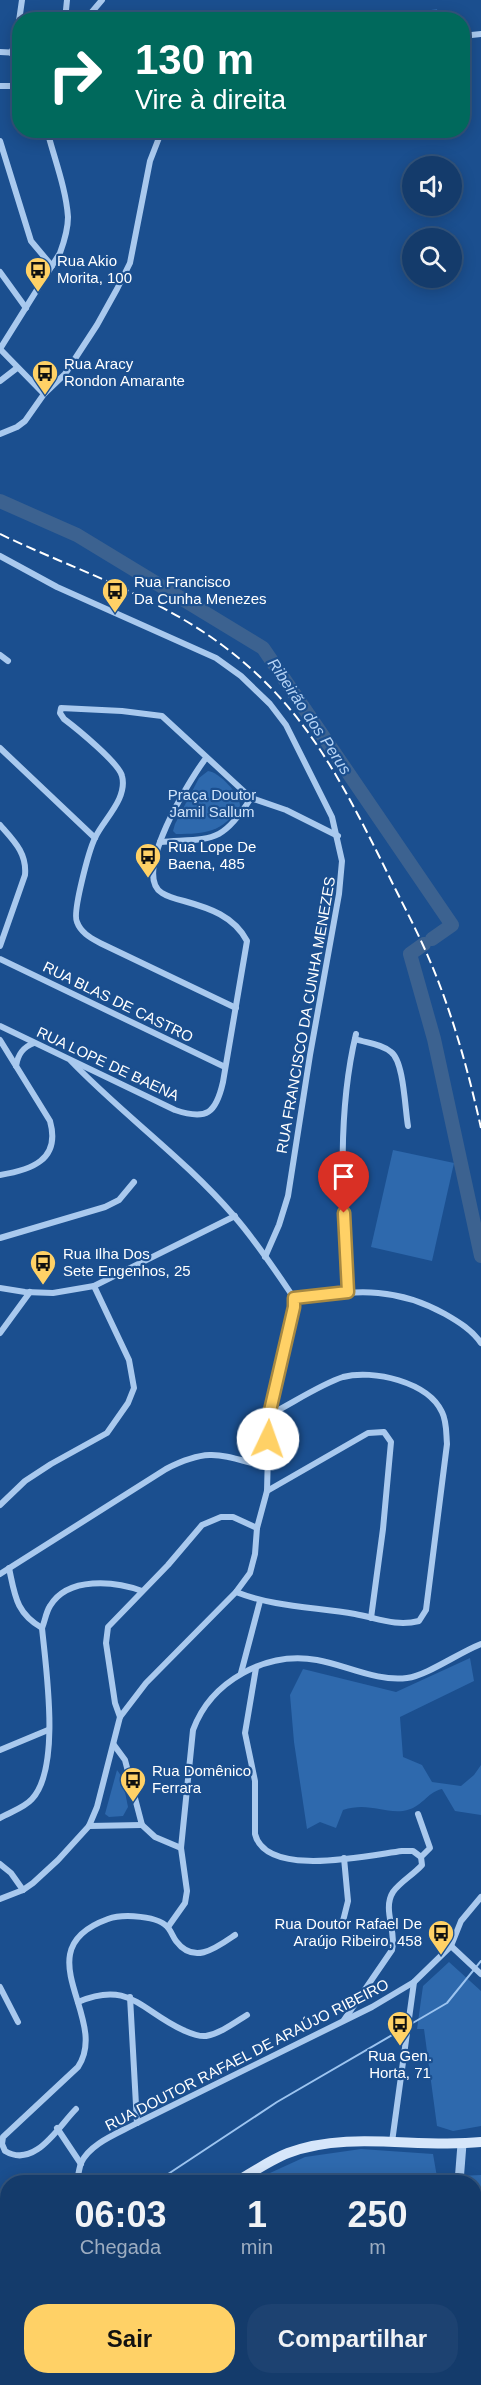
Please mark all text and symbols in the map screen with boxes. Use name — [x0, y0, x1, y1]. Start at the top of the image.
icon: right — [36, 36, 114, 114]
text: 130 m — [135, 36, 254, 83]
text: Vire à direita — [135, 85, 286, 115]
map controls — [402, 156, 462, 288]
button: sound — [402, 156, 462, 216]
button: search — [402, 228, 462, 288]
place label: Rua Akio Morita, 100 — [57, 252, 132, 286]
bus stop icon: Rua Akio Morita, 100 — [23, 255, 53, 293]
place label: Rua Aracy Rondon Amarante — [64, 355, 185, 389]
bus stop icon: Rua Aracy Rondon Amarante — [30, 358, 60, 396]
place label: Rua Francisco Da Cunha Menezes — [134, 573, 267, 607]
bus stop icon: Rua Francisco Da Cunha Menezes — [100, 576, 130, 614]
water label: Ribeirão dos Perus — [264, 655, 355, 777]
park label: Praça Doutor Jamil Sallum — [168, 786, 256, 820]
place label: Rua Lope De Baena, 485 — [168, 838, 256, 872]
bus stop icon: Rua Lope De Baena, 485 — [133, 841, 163, 879]
street label: RUA FRANCISCO DA CUNHA MENEZES — [273, 875, 338, 1155]
street label: RUA BLAS DE CASTRO — [40, 958, 196, 1045]
street label: RUA LOPE DE BAENA — [34, 1023, 182, 1104]
pin — [318, 1151, 369, 1213]
icon: arrive — [327, 1160, 360, 1193]
place label: Rua Ilha Dos Sete Engenhos, 25 — [63, 1245, 191, 1279]
bus stop icon: Rua Ilha Dos Sete Engenhos, 25 — [28, 1248, 58, 1286]
position arrow — [236, 1407, 300, 1471]
place label: Rua Domênico Ferrara — [152, 1762, 251, 1796]
bus stop icon: Rua Domênico Ferrara — [118, 1765, 148, 1803]
place label: Rua Doutor Rafael De Araújo Ribeiro, 458 — [274, 1915, 422, 1949]
bus stop icon: Rua Doutor Rafael De Araújo Ribeiro, 458 — [426, 1918, 456, 1956]
street label: RUA DOUTOR RAFAEL DE ARAÚJO RIBEIRO — [102, 1975, 391, 2134]
bus stop icon: Rua Gen. Horta, 71 — [385, 2009, 415, 2047]
place label: Rua Gen. Horta, 71 — [368, 2047, 432, 2081]
text: 06:03 — [74, 2194, 166, 2235]
text: 1 — [247, 2194, 267, 2235]
text: 250 — [347, 2194, 408, 2235]
text: Chegada — [80, 2236, 161, 2258]
text: min — [241, 2236, 273, 2258]
text: m — [369, 2236, 386, 2258]
button: Sair — [24, 2304, 235, 2373]
button: Compartilhar — [247, 2304, 458, 2373]

